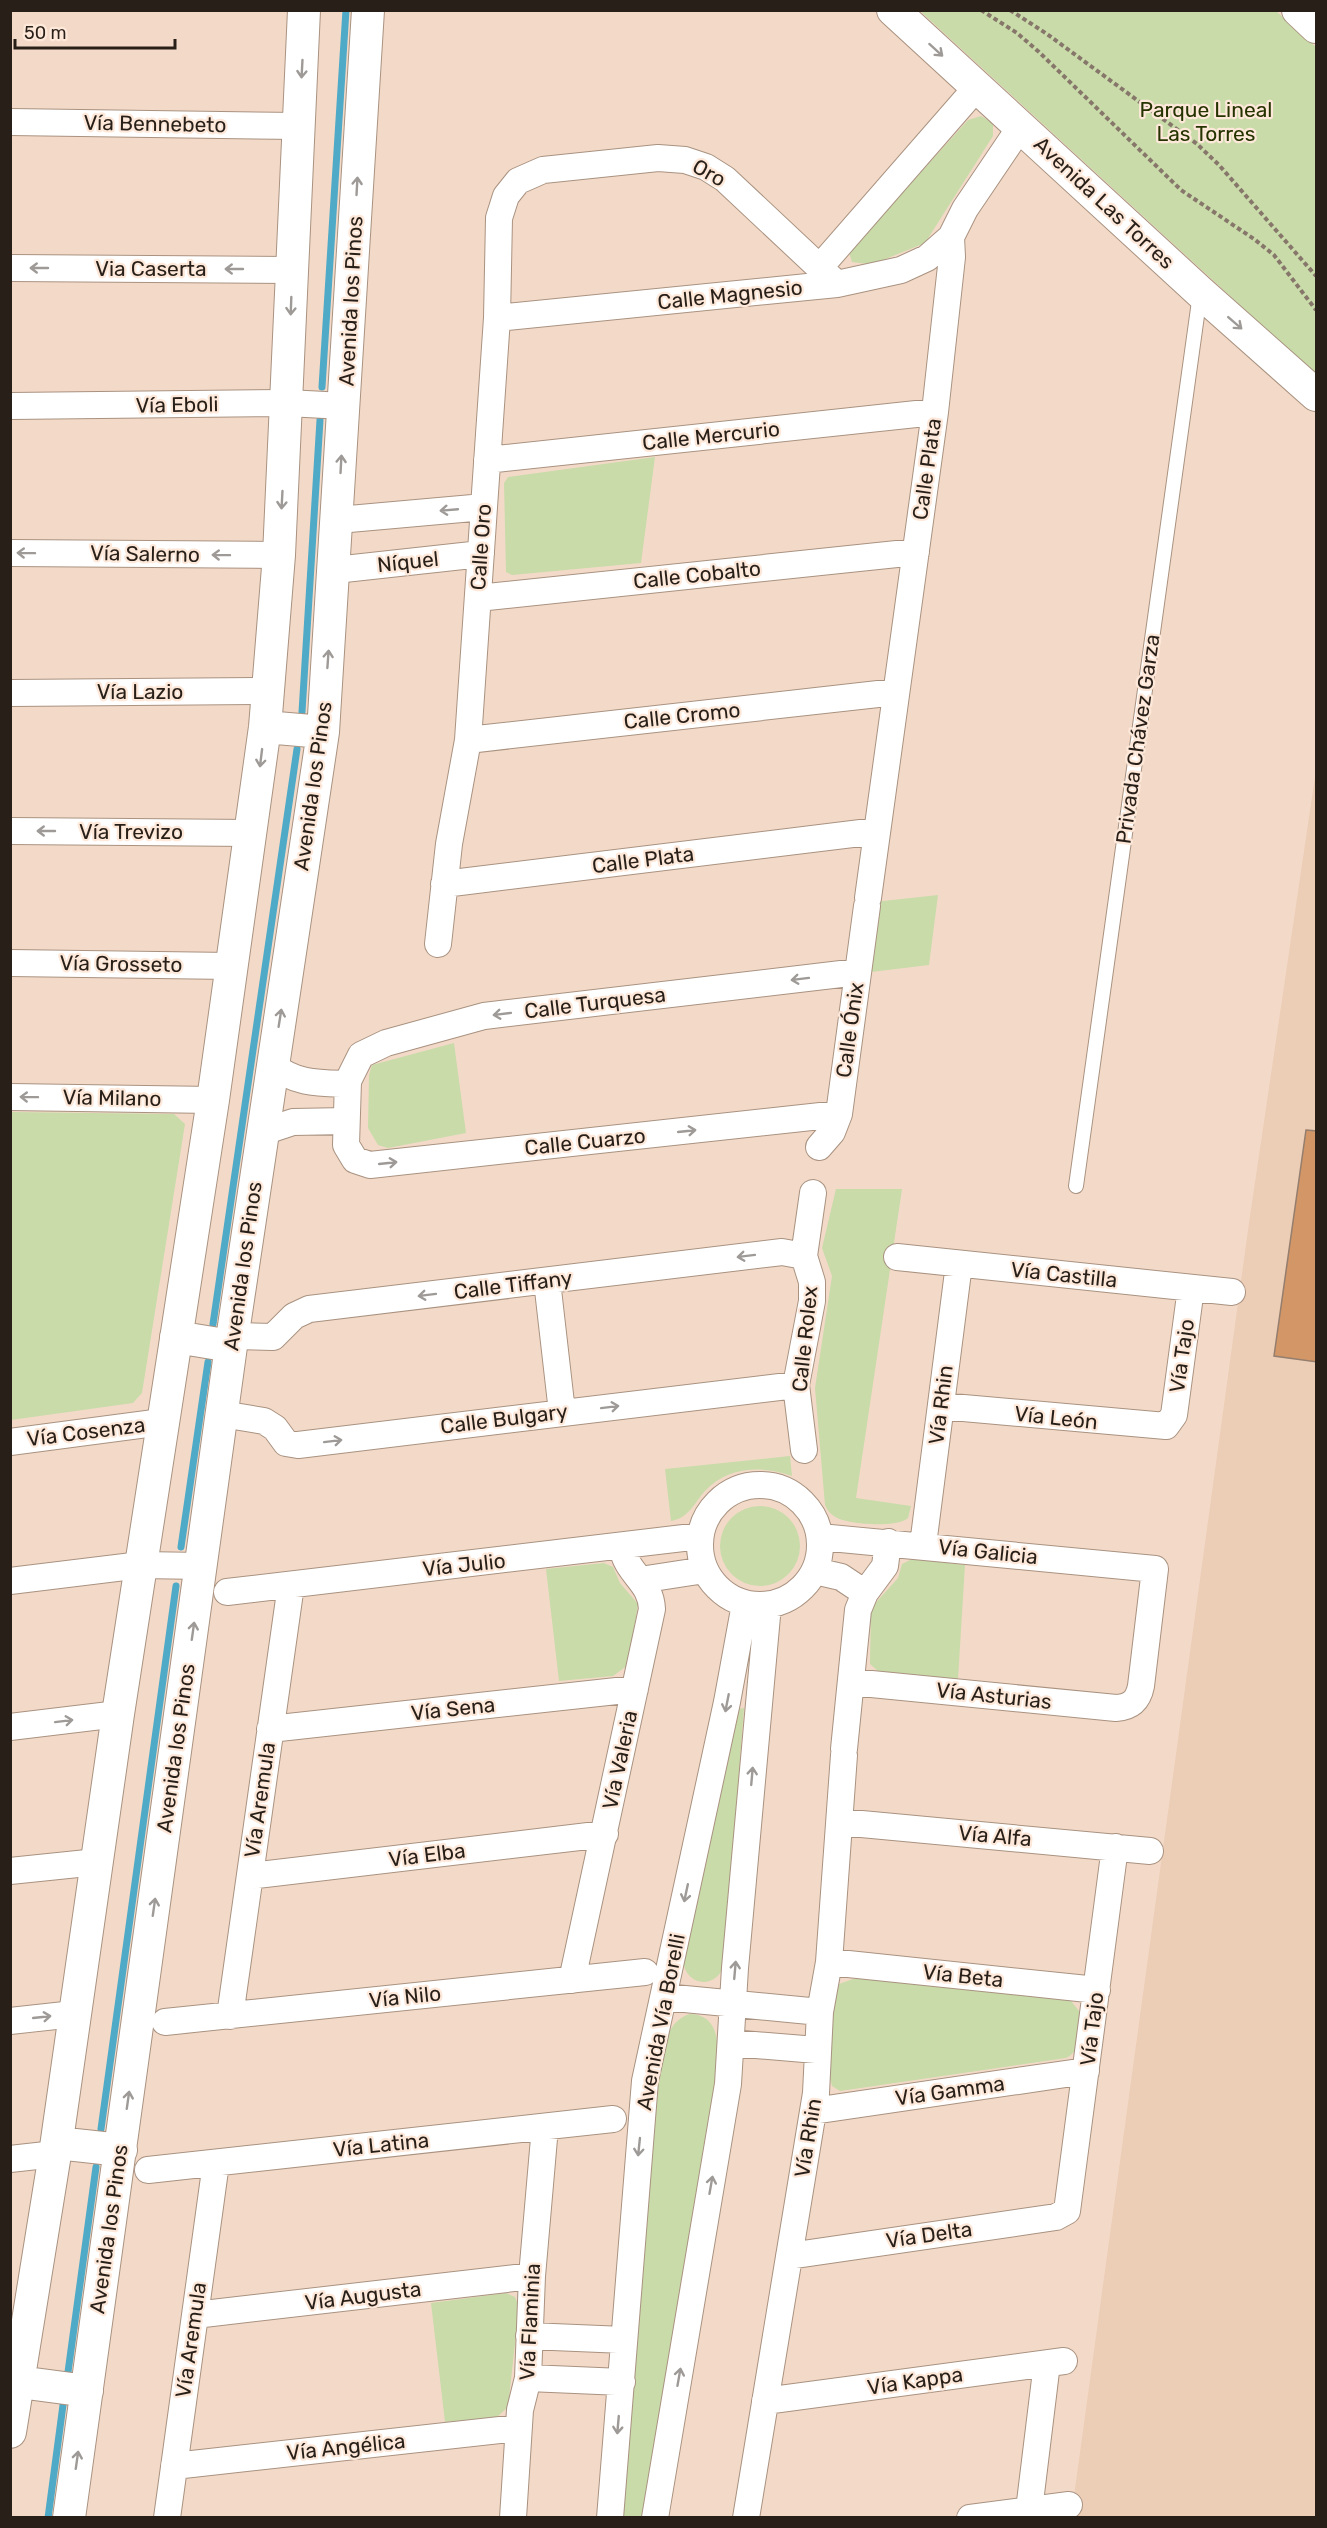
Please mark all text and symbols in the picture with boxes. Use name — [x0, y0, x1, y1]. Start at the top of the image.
scale bar — [15, 12, 176, 50]
text: 50 m — [24, 22, 67, 44]
one-way arrow — [928, 43, 943, 57]
one-way arrow — [296, 58, 307, 78]
park label: Parque Lineal Las Torres — [1140, 97, 1272, 146]
street label: Vía Bennebeto — [83, 110, 227, 137]
street label: Avenida Las Torres — [1029, 131, 1180, 274]
street label: Oro — [688, 153, 730, 192]
one-way arrow — [352, 176, 363, 196]
street label: Avenida los Pinos — [334, 215, 367, 387]
street label: Via Caserta — [95, 256, 207, 281]
one-way arrow — [29, 262, 49, 274]
one-way arrow — [224, 264, 244, 275]
street label: Calle Magnesio — [656, 274, 804, 315]
one-way arrow — [285, 295, 296, 315]
one-way arrow — [1227, 316, 1242, 330]
street label: Vía Eboli — [135, 391, 219, 418]
street label: Calle Mercurio — [641, 416, 781, 455]
street label: Calle Plata — [907, 416, 946, 521]
one-way arrow — [336, 455, 347, 475]
one-way arrow — [276, 490, 287, 510]
street label: Calle Oro — [465, 503, 496, 591]
one-way arrow — [439, 505, 459, 516]
street label: Vía Salerno — [90, 540, 200, 567]
street label: Níquel — [376, 546, 440, 577]
one-way arrow — [16, 547, 36, 559]
one-way arrow — [211, 549, 231, 561]
street label: Calle Cobalto — [632, 555, 762, 594]
street label: Privada Chávez Garza — [1110, 632, 1165, 845]
one-way arrow — [323, 649, 334, 669]
street label: Vía Lazio — [97, 679, 183, 704]
street label: Calle Cromo — [622, 697, 742, 734]
street label: Avenida los Pinos — [288, 700, 337, 872]
one-way arrow — [255, 747, 266, 767]
street label: Vía Trevizo — [79, 819, 183, 844]
one-way arrow — [36, 825, 56, 837]
street label: Calle Plata — [591, 841, 695, 878]
street label: Vía Grosseto — [59, 950, 183, 977]
one-way arrow — [791, 974, 811, 985]
street label: Calle Turquesa — [523, 981, 667, 1024]
street label: Calle Ónix — [830, 981, 869, 1079]
one-way arrow — [274, 1009, 285, 1029]
one-way arrow — [493, 1009, 513, 1020]
street label: Vía Milano — [62, 1084, 162, 1111]
one-way arrow — [19, 1091, 39, 1103]
street label: Calle Cuarzo — [523, 1123, 647, 1160]
one-way arrow — [676, 1125, 696, 1136]
one-way arrow — [378, 1157, 398, 1168]
street label: Avenida los Pinos — [218, 1180, 267, 1352]
one-way arrow — [737, 1251, 756, 1262]
street label: Vía Castilla — [1010, 1256, 1119, 1293]
street label: Calle Tiffany — [452, 1265, 574, 1304]
street label: Calle Rolex — [787, 1285, 822, 1393]
one-way arrow — [418, 1290, 438, 1301]
street label: Vía Tajo — [1164, 1317, 1199, 1395]
street label: Vía Rhin — [923, 1364, 958, 1446]
street label: Calle Bulgary — [439, 1398, 569, 1439]
one-way arrow — [599, 1401, 619, 1412]
street label: Vía León — [1013, 1401, 1099, 1434]
street label: Vía Cosenza — [25, 1412, 147, 1451]
one-way arrow — [322, 1435, 342, 1446]
street label: Vía Galicia — [937, 1534, 1039, 1569]
street label: Vía Julio — [421, 1548, 507, 1581]
one-way arrow — [187, 1621, 198, 1641]
street label: Avenida los Pinos — [151, 1662, 200, 1834]
street label: Vía Asturias — [935, 1677, 1053, 1714]
street label: Vía Sena — [410, 1692, 496, 1725]
one-way arrow — [720, 1693, 732, 1712]
street label: Vía Valeria — [597, 1708, 642, 1812]
one-way arrow — [54, 1715, 74, 1726]
street label: Vía Aremula — [239, 1740, 280, 1859]
one-way arrow — [747, 1767, 758, 1787]
street label: Vía Alfa — [957, 1820, 1033, 1851]
street label: Vía Elba — [387, 1837, 467, 1872]
one-way arrow — [680, 1884, 692, 1903]
one-way arrow — [149, 1898, 160, 1917]
street label: Avenida Vía Borelli — [631, 1932, 690, 2112]
street label: Vía Beta — [921, 1959, 1005, 1992]
one-way arrow — [729, 1961, 740, 1981]
street label: Vía Nilo — [368, 1980, 442, 2013]
street label: Vía Tajo — [1075, 1990, 1108, 2067]
one-way arrow — [32, 2011, 52, 2022]
street label: Vía Gamma — [894, 2070, 1006, 2111]
one-way arrow — [122, 2091, 133, 2111]
street label: Vía Rhin — [789, 2097, 826, 2179]
street label: Vía Latina — [332, 2127, 430, 2162]
one-way arrow — [633, 2136, 644, 2156]
street label: Avenida los Pinos — [84, 2143, 133, 2315]
one-way arrow — [706, 2175, 717, 2195]
street label: Vía Delta — [884, 2216, 974, 2253]
street label: Vía Flaminia — [514, 2263, 545, 2381]
street label: Vía Augusta — [303, 2276, 423, 2315]
street label: Vía Aremula — [170, 2280, 211, 2399]
street label: Vía Kappa — [866, 2361, 964, 2400]
one-way arrow — [673, 2368, 684, 2387]
one-way arrow — [612, 2414, 623, 2434]
street label: Vía Angélica — [285, 2428, 407, 2465]
one-way arrow — [72, 2450, 83, 2470]

